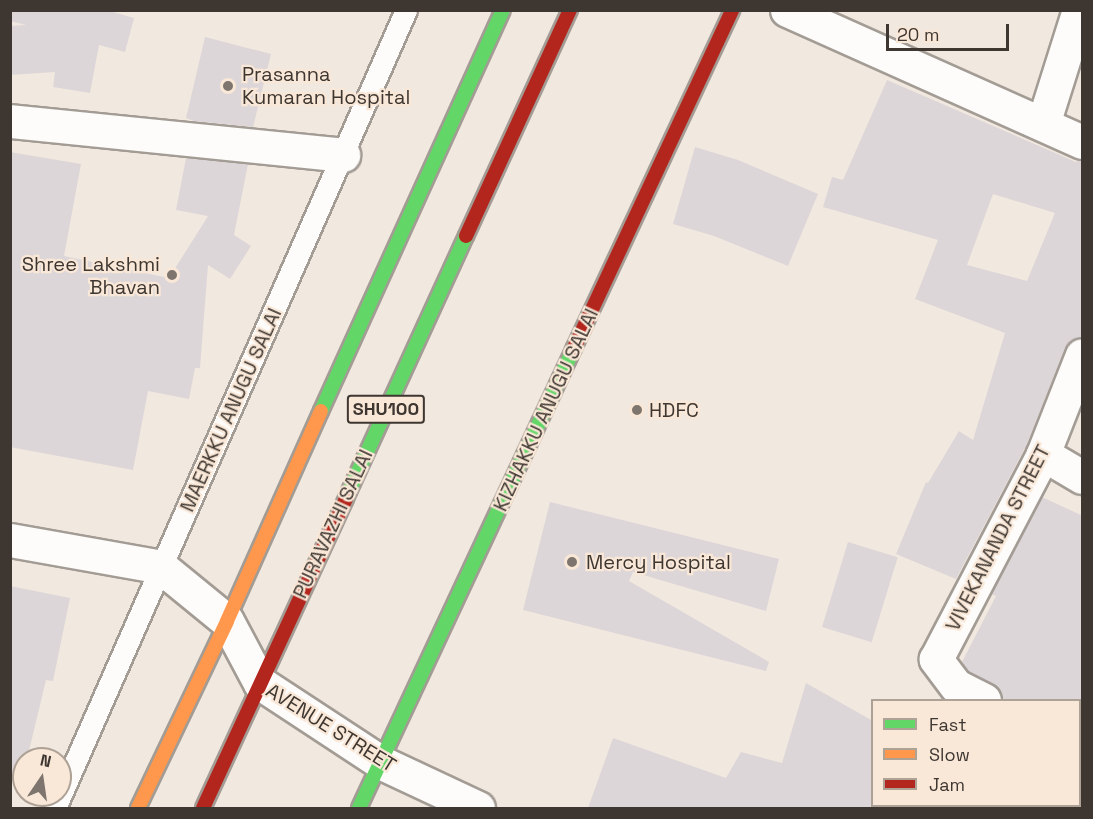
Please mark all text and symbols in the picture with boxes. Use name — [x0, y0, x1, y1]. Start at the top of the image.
scale bar — [889, 12, 1012, 50]
text: 20 m — [897, 23, 940, 46]
place label: Prasanna Kumaran Hospital — [242, 62, 410, 109]
marker: Prasanna Kumaran Hospital — [219, 77, 237, 95]
place label: Shree Lakshmi Bhavan — [22, 252, 160, 299]
marker: Shree Lakshmi Bhavan — [165, 268, 179, 282]
street label: MAERKKU ANUGU SALAI — [175, 304, 287, 516]
street label: KIZHAKKU ANUGU SALAI — [488, 305, 604, 515]
road number: SHU100 — [346, 394, 426, 424]
place label: HDFC — [649, 398, 699, 422]
marker: HDFC — [630, 403, 644, 417]
street label: VIVEKANANDA STREET — [941, 441, 1055, 635]
street label: PURAVAZHI SALAI — [288, 446, 378, 602]
place label: Mercy Hospital — [586, 550, 731, 574]
marker: Mercy Hospital — [563, 553, 581, 571]
street label: AVENUE STREET — [262, 678, 400, 778]
legend — [871, 699, 1081, 807]
text: Fast — [929, 713, 966, 736]
text: Slow — [929, 743, 970, 766]
north arrow — [12, 747, 72, 807]
text: N — [38, 749, 53, 772]
text: Jam — [929, 773, 965, 796]

